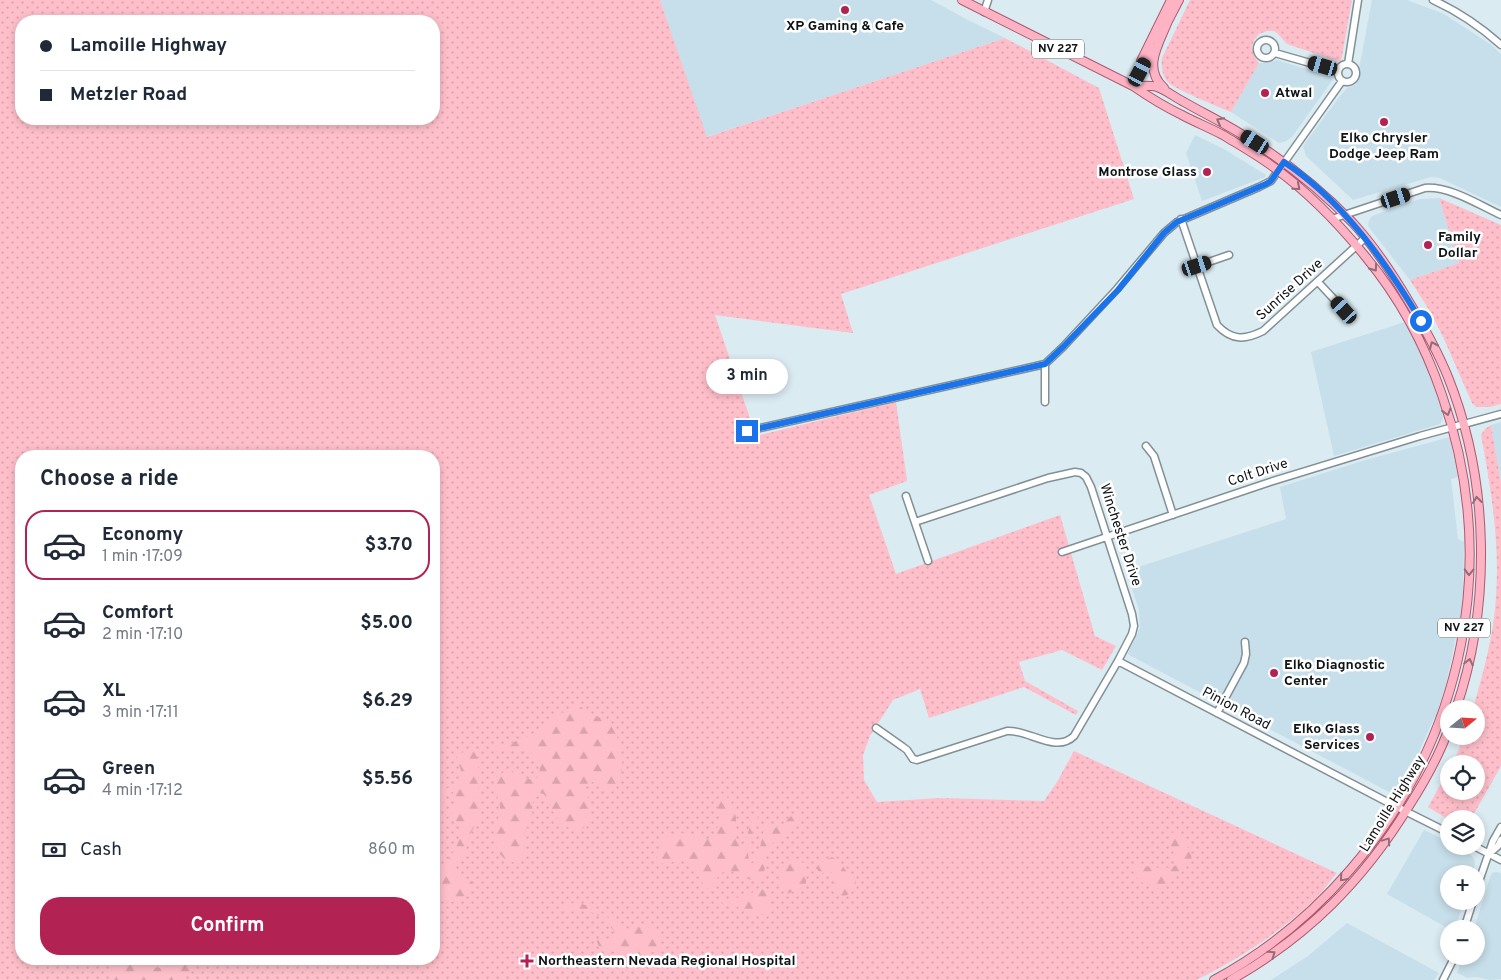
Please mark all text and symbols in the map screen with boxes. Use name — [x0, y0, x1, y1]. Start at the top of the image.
marker: XP Gaming & Cafe — [839, 4, 851, 16]
place label: XP Gaming & Cafe — [786, 18, 904, 35]
text: Lamoille Highway — [70, 34, 227, 58]
road number: NV 227 — [1032, 40, 1084, 59]
car — [1126, 55, 1153, 89]
car — [1306, 55, 1339, 77]
text: Metzler Road — [70, 83, 187, 107]
place label: Atwal — [1275, 85, 1312, 102]
marker: Atwal — [1259, 87, 1271, 99]
marker: Elko Chrysler Dodge Jeep Ram — [1378, 116, 1390, 128]
one-way arrow — [1216, 117, 1225, 127]
car — [1238, 128, 1271, 156]
place label: Elko Chrysler Dodge Jeep Ram — [1329, 130, 1439, 163]
place label: Montrose Glass — [1098, 164, 1197, 181]
marker: Montrose Glass — [1201, 166, 1213, 178]
one-way arrow — [1292, 181, 1301, 190]
car — [1379, 186, 1412, 210]
place label: Family Dollar — [1438, 229, 1481, 262]
marker: Family Dollar — [1422, 239, 1434, 251]
car — [1180, 254, 1213, 278]
street label: Sunrise Drive — [1253, 256, 1327, 324]
one-way arrow — [1368, 262, 1377, 272]
car — [1328, 294, 1359, 326]
route start — [1410, 310, 1432, 332]
one-way arrow — [1429, 341, 1440, 350]
callout: 3 min — [706, 358, 788, 394]
text: 3 min — [726, 366, 768, 386]
one-way arrow — [1442, 407, 1452, 416]
route end — [736, 420, 758, 442]
street label: Colt Drive — [1226, 455, 1290, 491]
text: Choose a ride — [40, 466, 178, 493]
street label: Winchester Drive — [1095, 481, 1145, 589]
one-way arrow — [1472, 496, 1483, 504]
icon: car — [42, 523, 87, 568]
text: Economy — [102, 523, 183, 547]
text: $3.70 — [365, 533, 413, 557]
text: 1 min · 17:09 — [102, 547, 183, 567]
one-way arrow — [1464, 569, 1474, 577]
icon: car — [42, 601, 87, 646]
text: Comfort — [102, 601, 174, 625]
text: $5.00 — [360, 611, 413, 635]
road number: NV 227 — [1438, 618, 1490, 638]
text: 2 min · 17:10 — [102, 625, 183, 645]
place label: Elko Diagnostic Center — [1284, 657, 1385, 690]
one-way arrow — [1463, 657, 1474, 666]
marker: Elko Diagnostic Center — [1268, 667, 1280, 679]
icon: car — [42, 679, 87, 724]
text: XL — [102, 679, 125, 703]
street label: Pinion Road — [1199, 684, 1273, 734]
text: $6.29 — [362, 689, 413, 713]
north arrow — [1440, 700, 1485, 745]
map controls — [1440, 700, 1485, 965]
text: 3 min · 17:11 — [102, 703, 179, 723]
place label: Elko Glass Services — [1293, 721, 1360, 754]
marker: Elko Glass Services — [1364, 731, 1376, 743]
street label: Lamoille Highway — [1356, 753, 1430, 855]
button: locate — [1440, 755, 1485, 800]
icon: car — [42, 757, 87, 802]
text: Green — [102, 757, 155, 781]
text: $5.56 — [362, 767, 413, 791]
text: 4 min · 17:12 — [102, 781, 183, 801]
button: layers — [1440, 810, 1485, 855]
icon: cash — [40, 836, 68, 864]
one-way arrow — [1381, 837, 1391, 846]
text: Cash — [80, 838, 122, 862]
text: 860 m — [368, 840, 415, 860]
button: + — [1440, 865, 1485, 910]
one-way arrow — [1340, 872, 1349, 881]
button: Confirm — [40, 897, 415, 955]
button: − — [1440, 920, 1485, 965]
one-way arrow — [1266, 951, 1276, 960]
place label: Northeastern Nevada Regional Hospital — [538, 953, 795, 970]
marker: Northeastern Nevada Regional Hospital — [520, 954, 534, 968]

